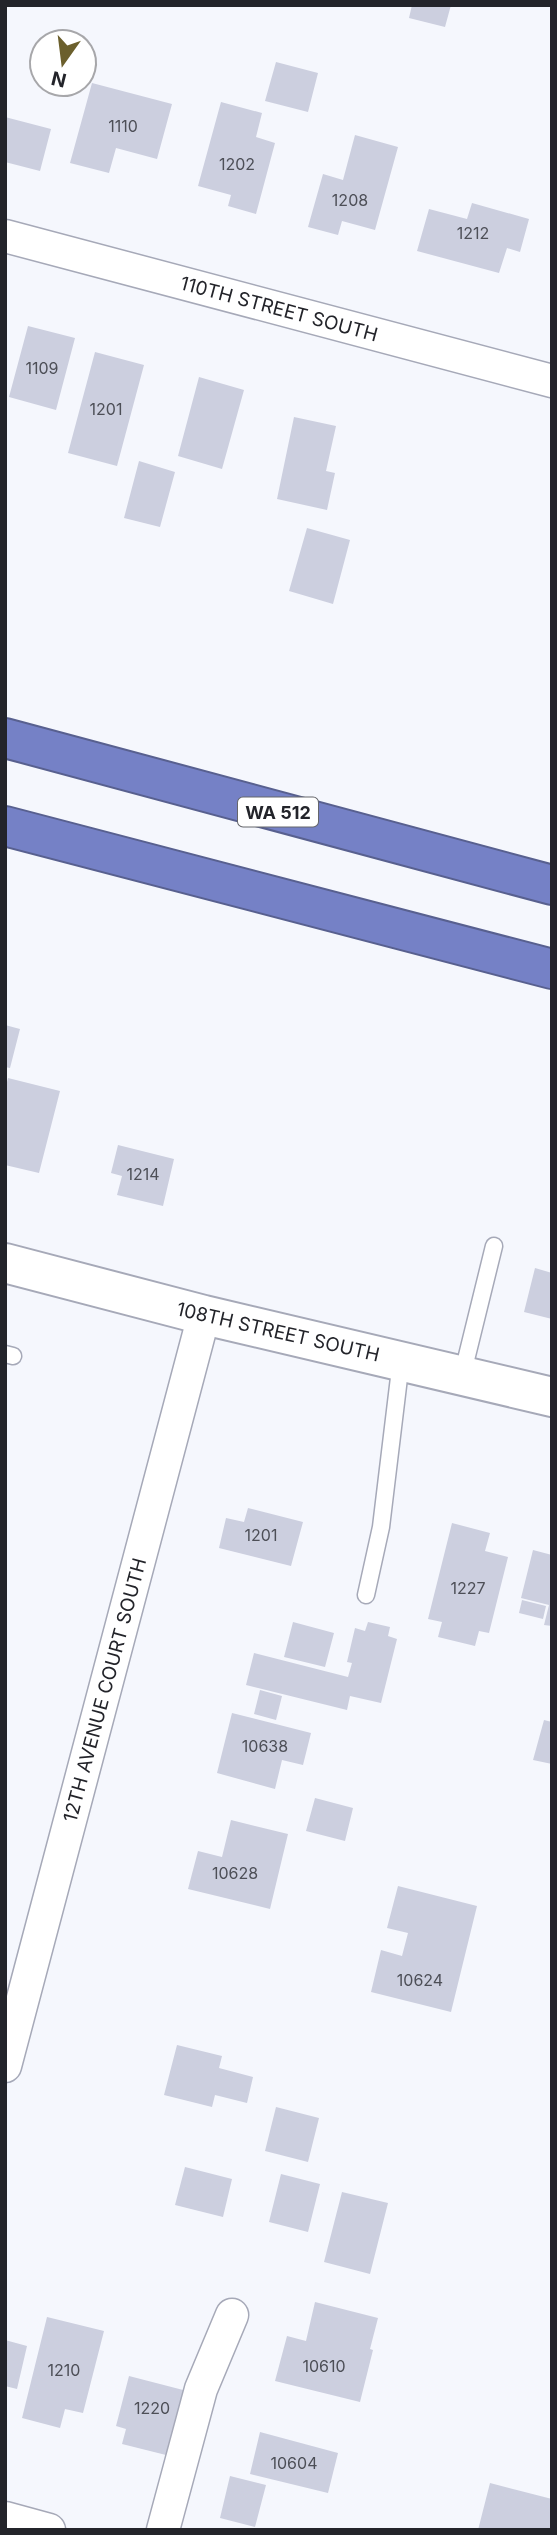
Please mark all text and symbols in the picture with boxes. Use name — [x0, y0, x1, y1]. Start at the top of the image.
north arrow — [28, 28, 98, 98]
text: N — [49, 66, 69, 92]
house number: 1110 — [108, 116, 138, 136]
house number: 1202 — [219, 154, 255, 174]
house number: 1208 — [332, 190, 368, 210]
house number: 1212 — [457, 223, 489, 243]
street label: 110TH STREET SOUTH — [178, 272, 380, 346]
house number: 1109 — [25, 358, 59, 378]
house number: 1201 — [90, 399, 122, 419]
road number: WA 512 — [238, 798, 318, 826]
house number: 1214 — [126, 1164, 160, 1184]
street label: 108TH STREET SOUTH — [174, 1297, 382, 1367]
house number: 1201 — [245, 1525, 277, 1545]
street label: 12TH AVENUE COURT SOUTH — [59, 1556, 151, 1824]
house number: 1227 — [450, 1578, 486, 1598]
house number: 10638 — [242, 1736, 288, 1756]
house number: 10628 — [212, 1863, 258, 1883]
house number: 10624 — [397, 1970, 443, 1990]
house number: 10610 — [302, 2356, 346, 2376]
house number: 1210 — [48, 2360, 80, 2380]
house number: 1220 — [134, 2398, 170, 2418]
house number: 10604 — [271, 2453, 317, 2473]

